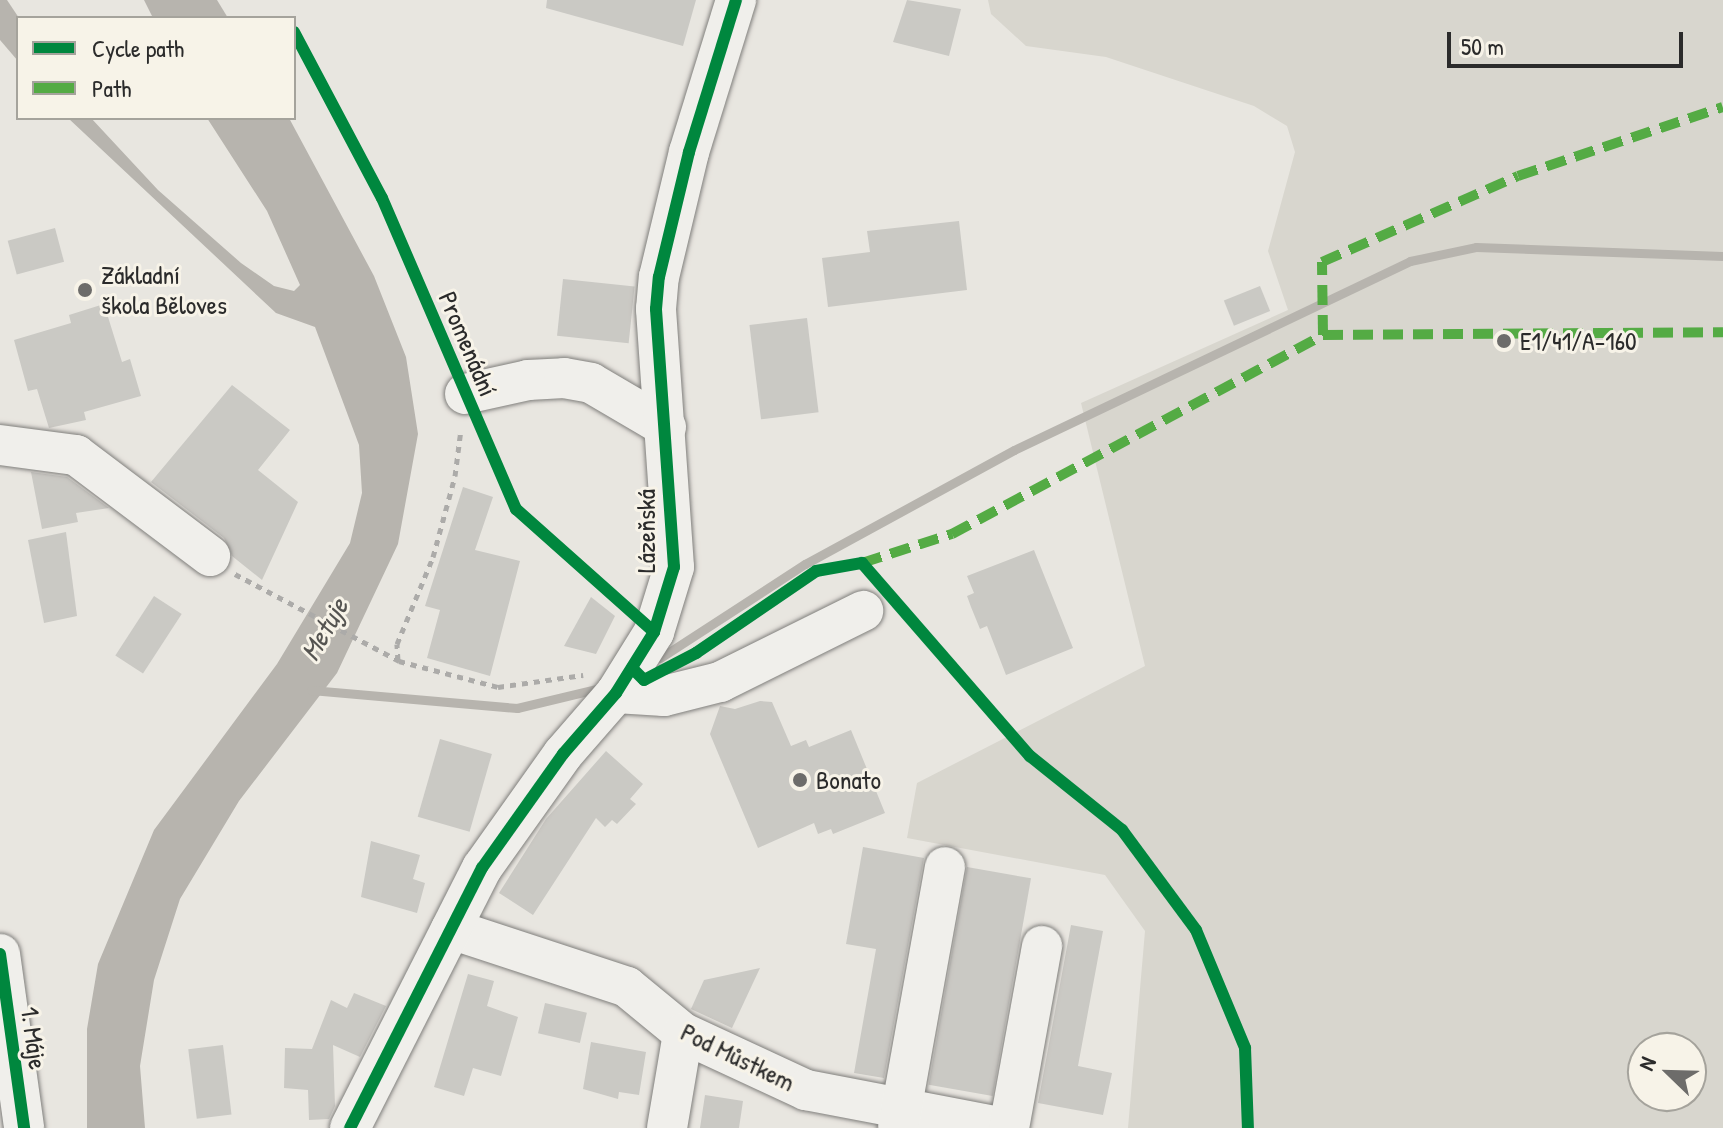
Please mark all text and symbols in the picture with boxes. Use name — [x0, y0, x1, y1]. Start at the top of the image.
legend — [16, 16, 296, 120]
scale bar — [1451, 16, 1687, 66]
text: 50 m — [1461, 30, 1504, 62]
text: Cycle path — [92, 32, 184, 64]
text: Path — [92, 72, 131, 104]
place label: Základní škola Běloves — [101, 259, 227, 320]
marker: Základní škola Běloves — [76, 281, 94, 299]
street label: Promenádní — [432, 287, 504, 401]
place label: E1/41/A-160 — [1520, 325, 1637, 357]
marker: E1/41/A-160 — [1495, 332, 1513, 350]
street label: Lázeňská — [630, 489, 662, 573]
water label: Metuje — [293, 592, 355, 666]
place label: Bonato — [816, 764, 881, 796]
marker: Bonato — [791, 771, 809, 789]
street label: 1. Máje — [14, 1005, 54, 1071]
street label: Pod Můstkem — [676, 1016, 800, 1098]
north arrow — [1627, 1032, 1707, 1112]
text: N — [1631, 1052, 1663, 1075]

